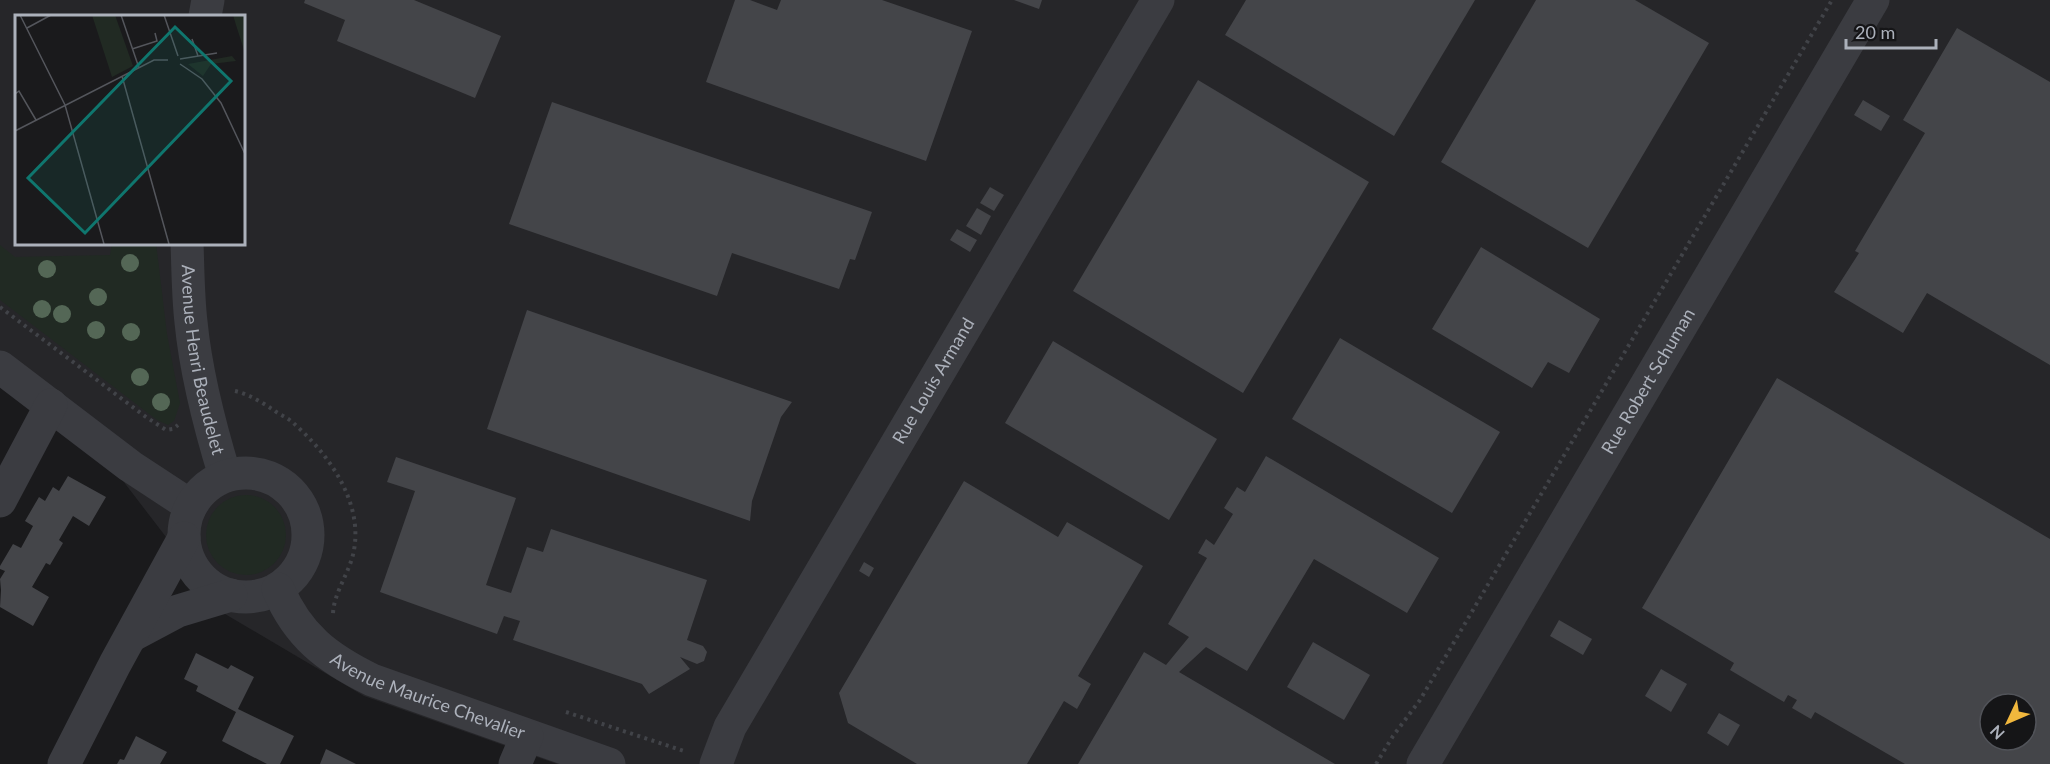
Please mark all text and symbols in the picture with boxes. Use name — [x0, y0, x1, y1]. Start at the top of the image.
scale bar — [1846, 12, 1936, 50]
inset map — [15, 15, 244, 244]
text: 20 m — [1855, 21, 1895, 43]
street label: Avenue Henri Beaudelet — [178, 264, 230, 458]
street label: Rue Robert Schuman — [1596, 304, 1699, 458]
street label: Rue Louis Armand — [887, 313, 978, 448]
street label: Avenue Maurice Chevalier — [327, 647, 529, 743]
north arrow — [1978, 692, 2038, 752]
text: N — [1986, 722, 2008, 744]

